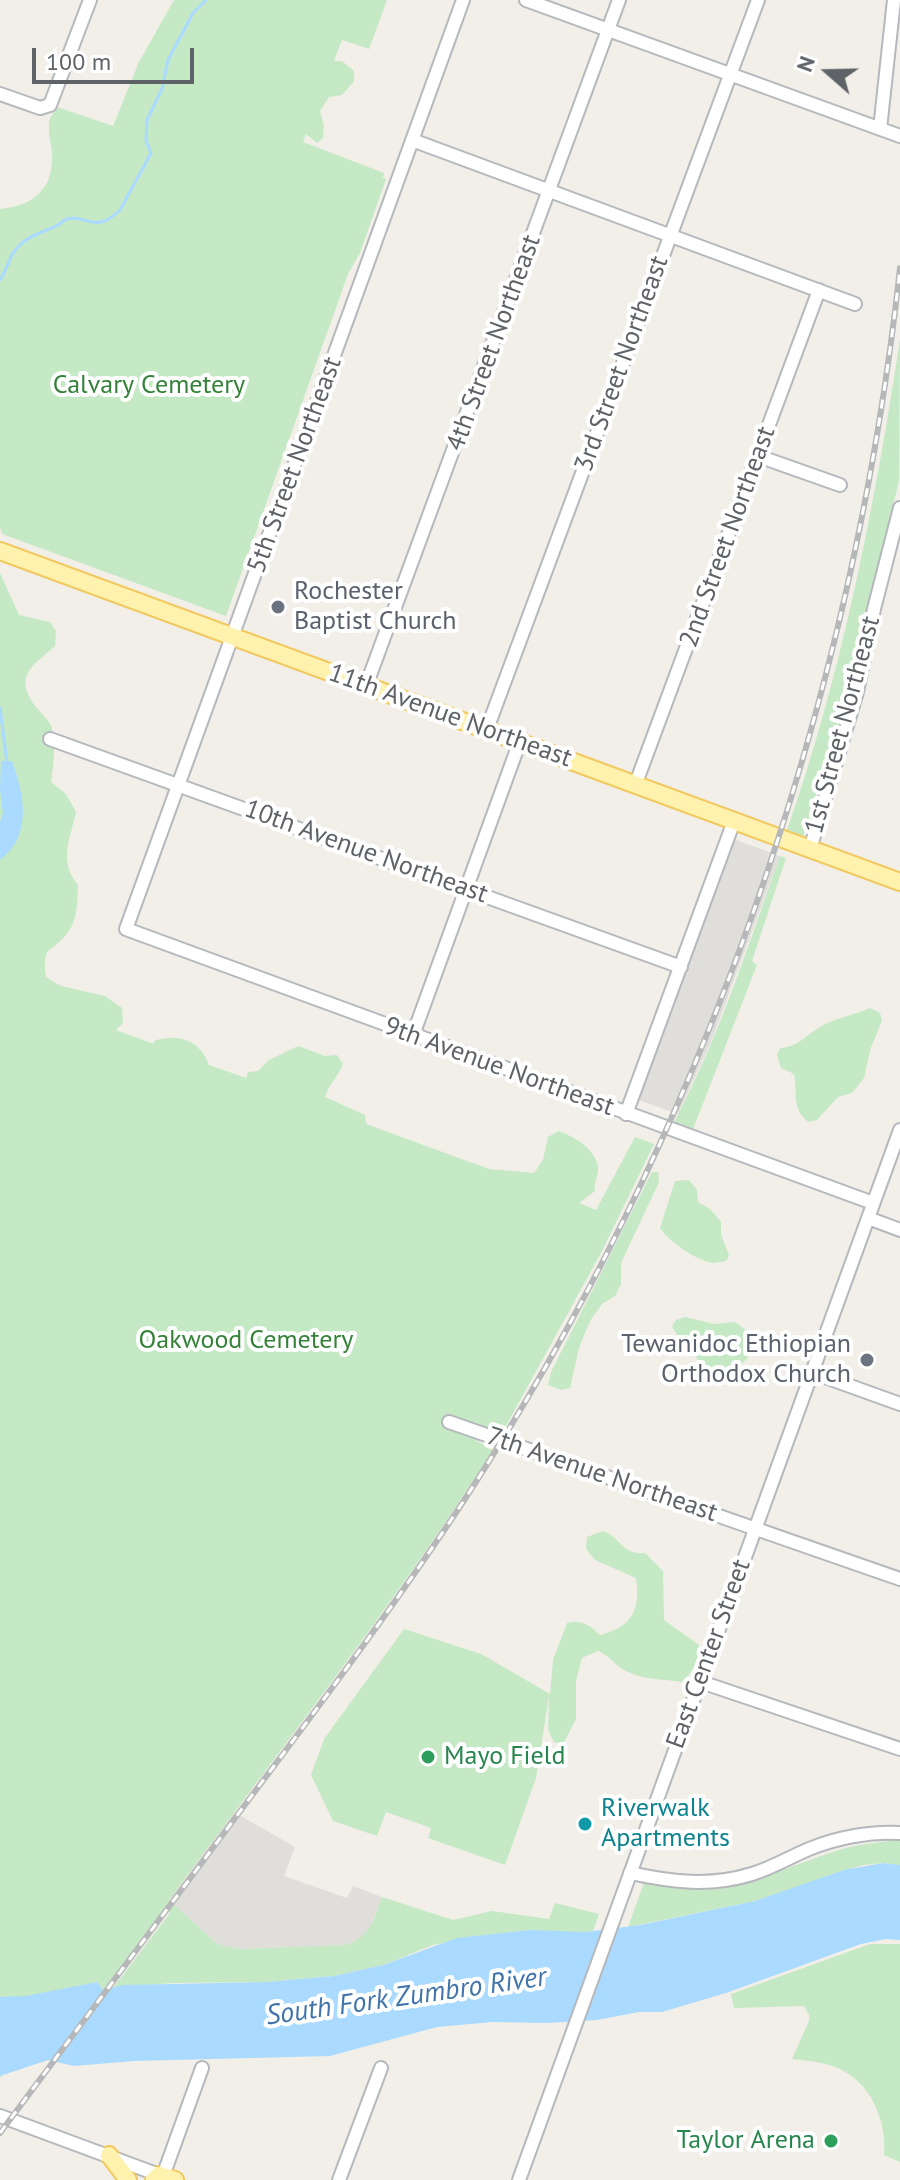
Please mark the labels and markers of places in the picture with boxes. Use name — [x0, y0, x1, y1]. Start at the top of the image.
place label: Rochester Baptist Church — [294, 576, 456, 638]
marker: Rochester Baptist Church — [269, 598, 287, 616]
place label: Tewanidoc Ethiopian Orthodox Church — [621, 1329, 851, 1390]
marker: Tewanidoc Ethiopian Orthodox Church — [858, 1351, 876, 1369]
place label: Mayo Field — [444, 1741, 565, 1773]
marker: Mayo Field — [419, 1748, 437, 1766]
place label: Riverwalk Apartments — [601, 1793, 730, 1854]
marker: Riverwalk Apartments — [576, 1815, 594, 1833]
place label: Taylor Arena — [677, 2125, 815, 2157]
marker: Taylor Arena — [822, 2132, 840, 2150]

